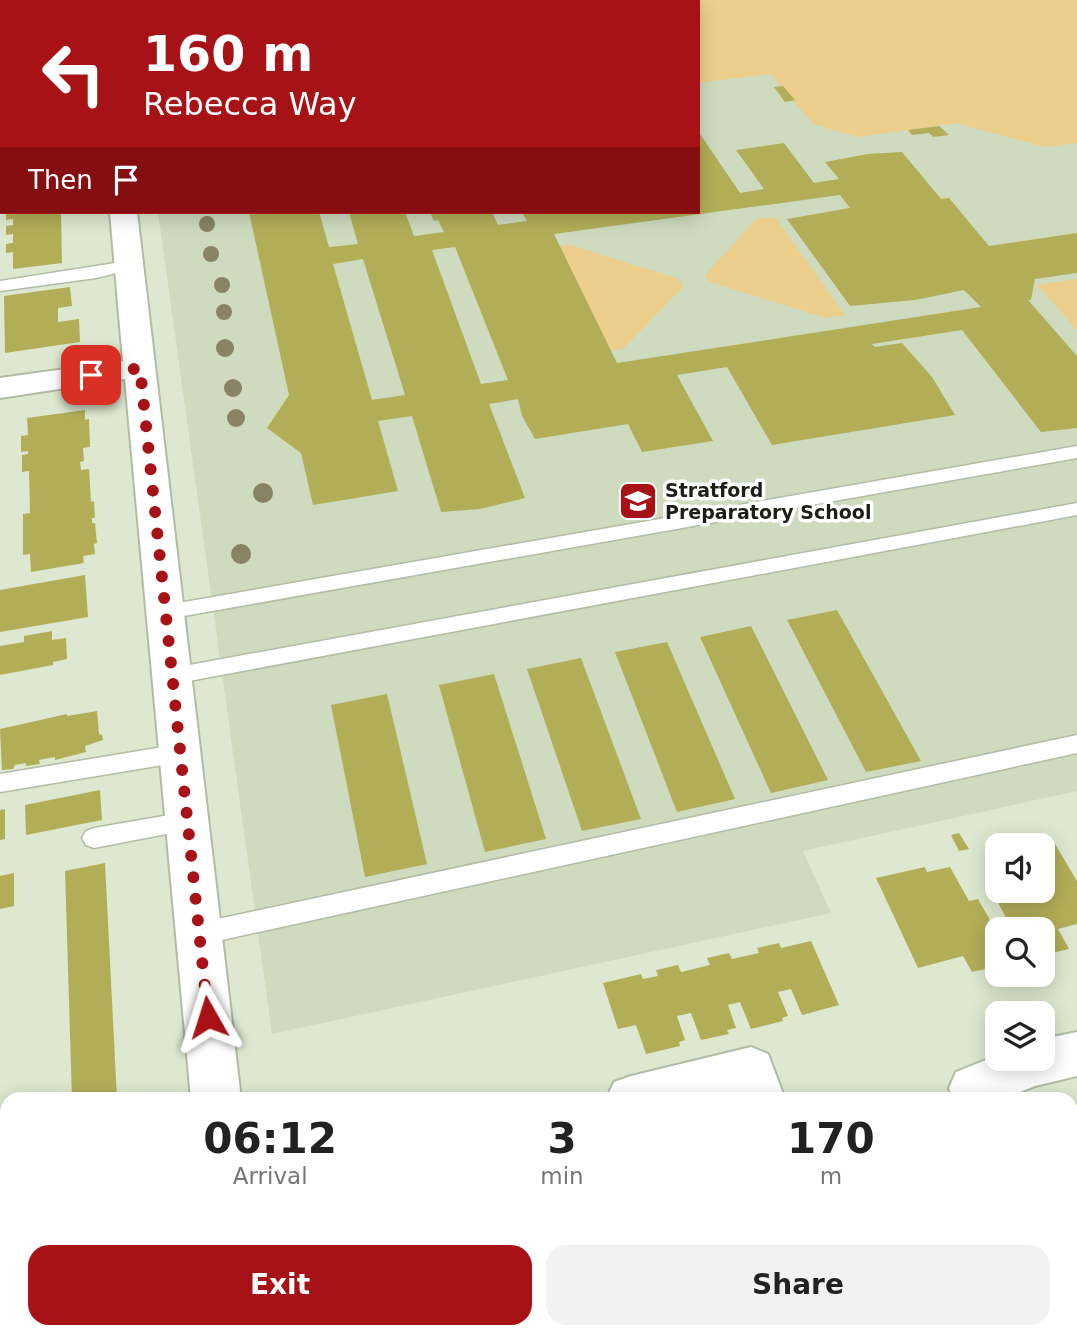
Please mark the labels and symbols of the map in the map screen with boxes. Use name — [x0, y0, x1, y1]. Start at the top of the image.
pin — [61, 345, 121, 405]
place label: Stratford Preparatory School — [665, 479, 871, 523]
school or university icon: Stratford Preparatory School — [617, 480, 659, 522]
position arrow — [171, 980, 245, 1054]

